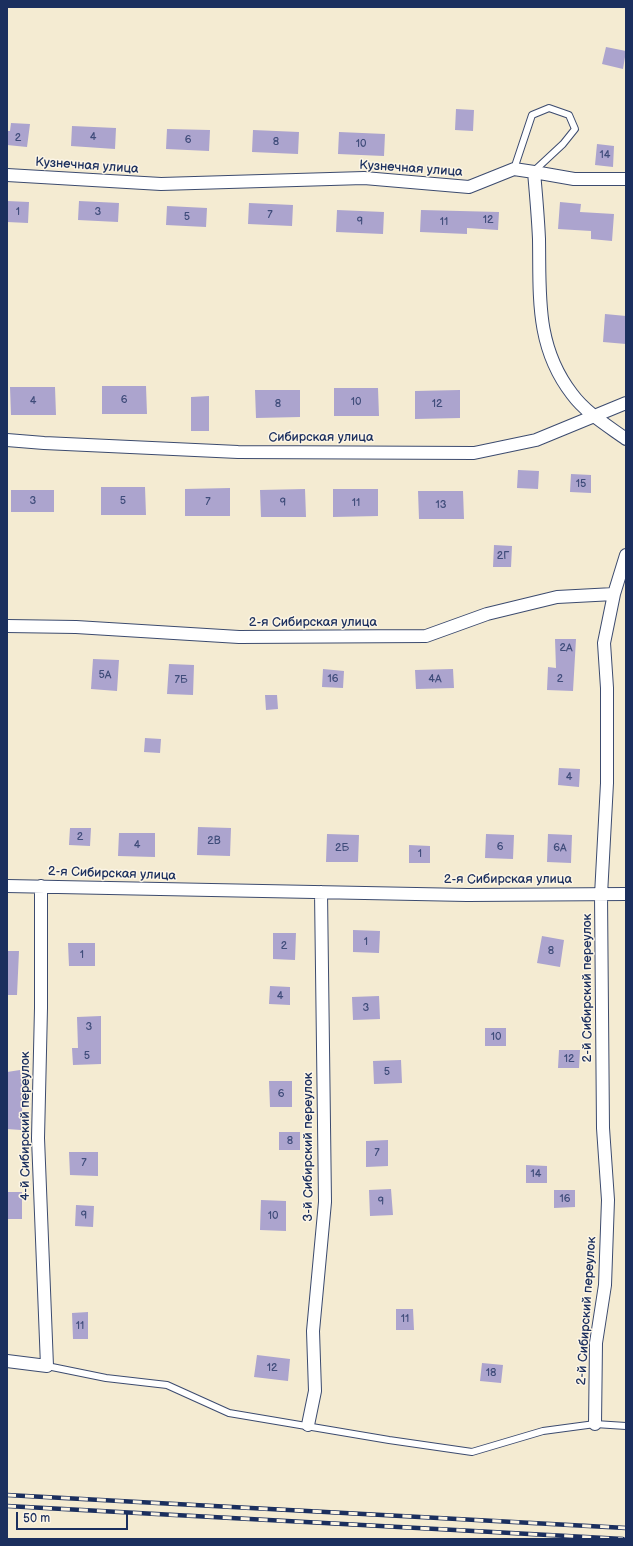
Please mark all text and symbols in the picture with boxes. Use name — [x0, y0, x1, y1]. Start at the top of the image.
house number: 4 — [90, 130, 96, 144]
house number: 2 — [15, 131, 21, 145]
house number: 6 — [185, 133, 191, 147]
house number: 8 — [273, 135, 279, 149]
house number: 10 — [356, 137, 366, 151]
house number: 14 — [600, 148, 610, 162]
street label: Кузнечная улица — [35, 155, 139, 177]
street label: Кузнечная улица — [359, 158, 463, 180]
house number: 1 — [16, 205, 20, 219]
house number: 3 — [95, 205, 101, 219]
house number: 7 — [267, 208, 273, 222]
house number: 5 — [184, 210, 190, 224]
house number: 12 — [483, 213, 493, 227]
house number: 9 — [357, 215, 363, 229]
house number: 11 — [440, 215, 448, 229]
house number: 6 — [121, 393, 127, 407]
house number: 4 — [30, 394, 36, 408]
house number: 10 — [351, 395, 361, 409]
house number: 8 — [275, 397, 281, 411]
house number: 12 — [432, 397, 442, 411]
street label: Сибирская улица — [268, 430, 374, 446]
house number: 15 — [576, 477, 586, 491]
house number: 3 — [30, 494, 36, 508]
house number: 5 — [120, 494, 126, 508]
house number: 7 — [205, 495, 211, 509]
house number: 9 — [280, 496, 286, 510]
house number: 11 — [352, 496, 360, 510]
house number: 13 — [435, 498, 447, 512]
house number: 2Г — [497, 549, 509, 563]
street label: 2-я Сибирская улица — [249, 615, 377, 631]
house number: 2А — [559, 641, 573, 655]
house number: 5А — [99, 668, 111, 682]
house number: 16 — [328, 672, 338, 686]
house number: 4А — [428, 672, 442, 686]
house number: 2 — [557, 672, 563, 686]
house number: 7Б — [174, 673, 188, 687]
house number: 4 — [566, 770, 572, 784]
house number: 2 — [77, 830, 83, 844]
house number: 2В — [207, 834, 221, 848]
house number: 4 — [134, 838, 140, 852]
house number: 6 — [497, 840, 503, 854]
house number: 2Б — [335, 841, 349, 855]
house number: 6А — [553, 841, 567, 855]
house number: 1 — [418, 847, 422, 861]
street label: 2-я Сибирская улица — [48, 864, 176, 884]
street label: 2-я Сибирская улица — [444, 872, 572, 888]
street label: 2-й Сибирский переулок — [580, 913, 596, 1063]
house number: 1 — [364, 935, 368, 949]
house number: 2 — [281, 939, 287, 953]
house number: 8 — [548, 944, 554, 958]
house number: 1 — [80, 948, 84, 962]
house number: 4 — [277, 989, 283, 1003]
house number: 3 — [363, 1001, 369, 1015]
house number: 3 — [86, 1020, 92, 1034]
house number: 10 — [491, 1030, 501, 1044]
house number: 5 — [84, 1049, 90, 1063]
street label: 4-й Сибирский переулок — [18, 1051, 34, 1201]
house number: 12 — [564, 1052, 574, 1066]
house number: 5 — [384, 1065, 390, 1079]
street label: 3-й Сибирский переулок — [301, 1072, 317, 1222]
house number: 6 — [278, 1087, 284, 1101]
house number: 8 — [287, 1134, 293, 1148]
house number: 7 — [374, 1146, 380, 1160]
house number: 7 — [81, 1156, 87, 1170]
house number: 14 — [531, 1167, 541, 1181]
house number: 16 — [560, 1192, 570, 1206]
house number: 9 — [378, 1195, 384, 1209]
house number: 9 — [81, 1209, 87, 1223]
house number: 10 — [268, 1209, 278, 1223]
street label: 2-й Сибирский переулок — [574, 1236, 600, 1386]
house number: 11 — [401, 1312, 409, 1326]
house number: 11 — [76, 1319, 84, 1333]
house number: 12 — [267, 1361, 277, 1375]
house number: 18 — [486, 1366, 496, 1380]
scale bar — [18, 1504, 130, 1530]
text: 50 m — [23, 1511, 50, 1526]

